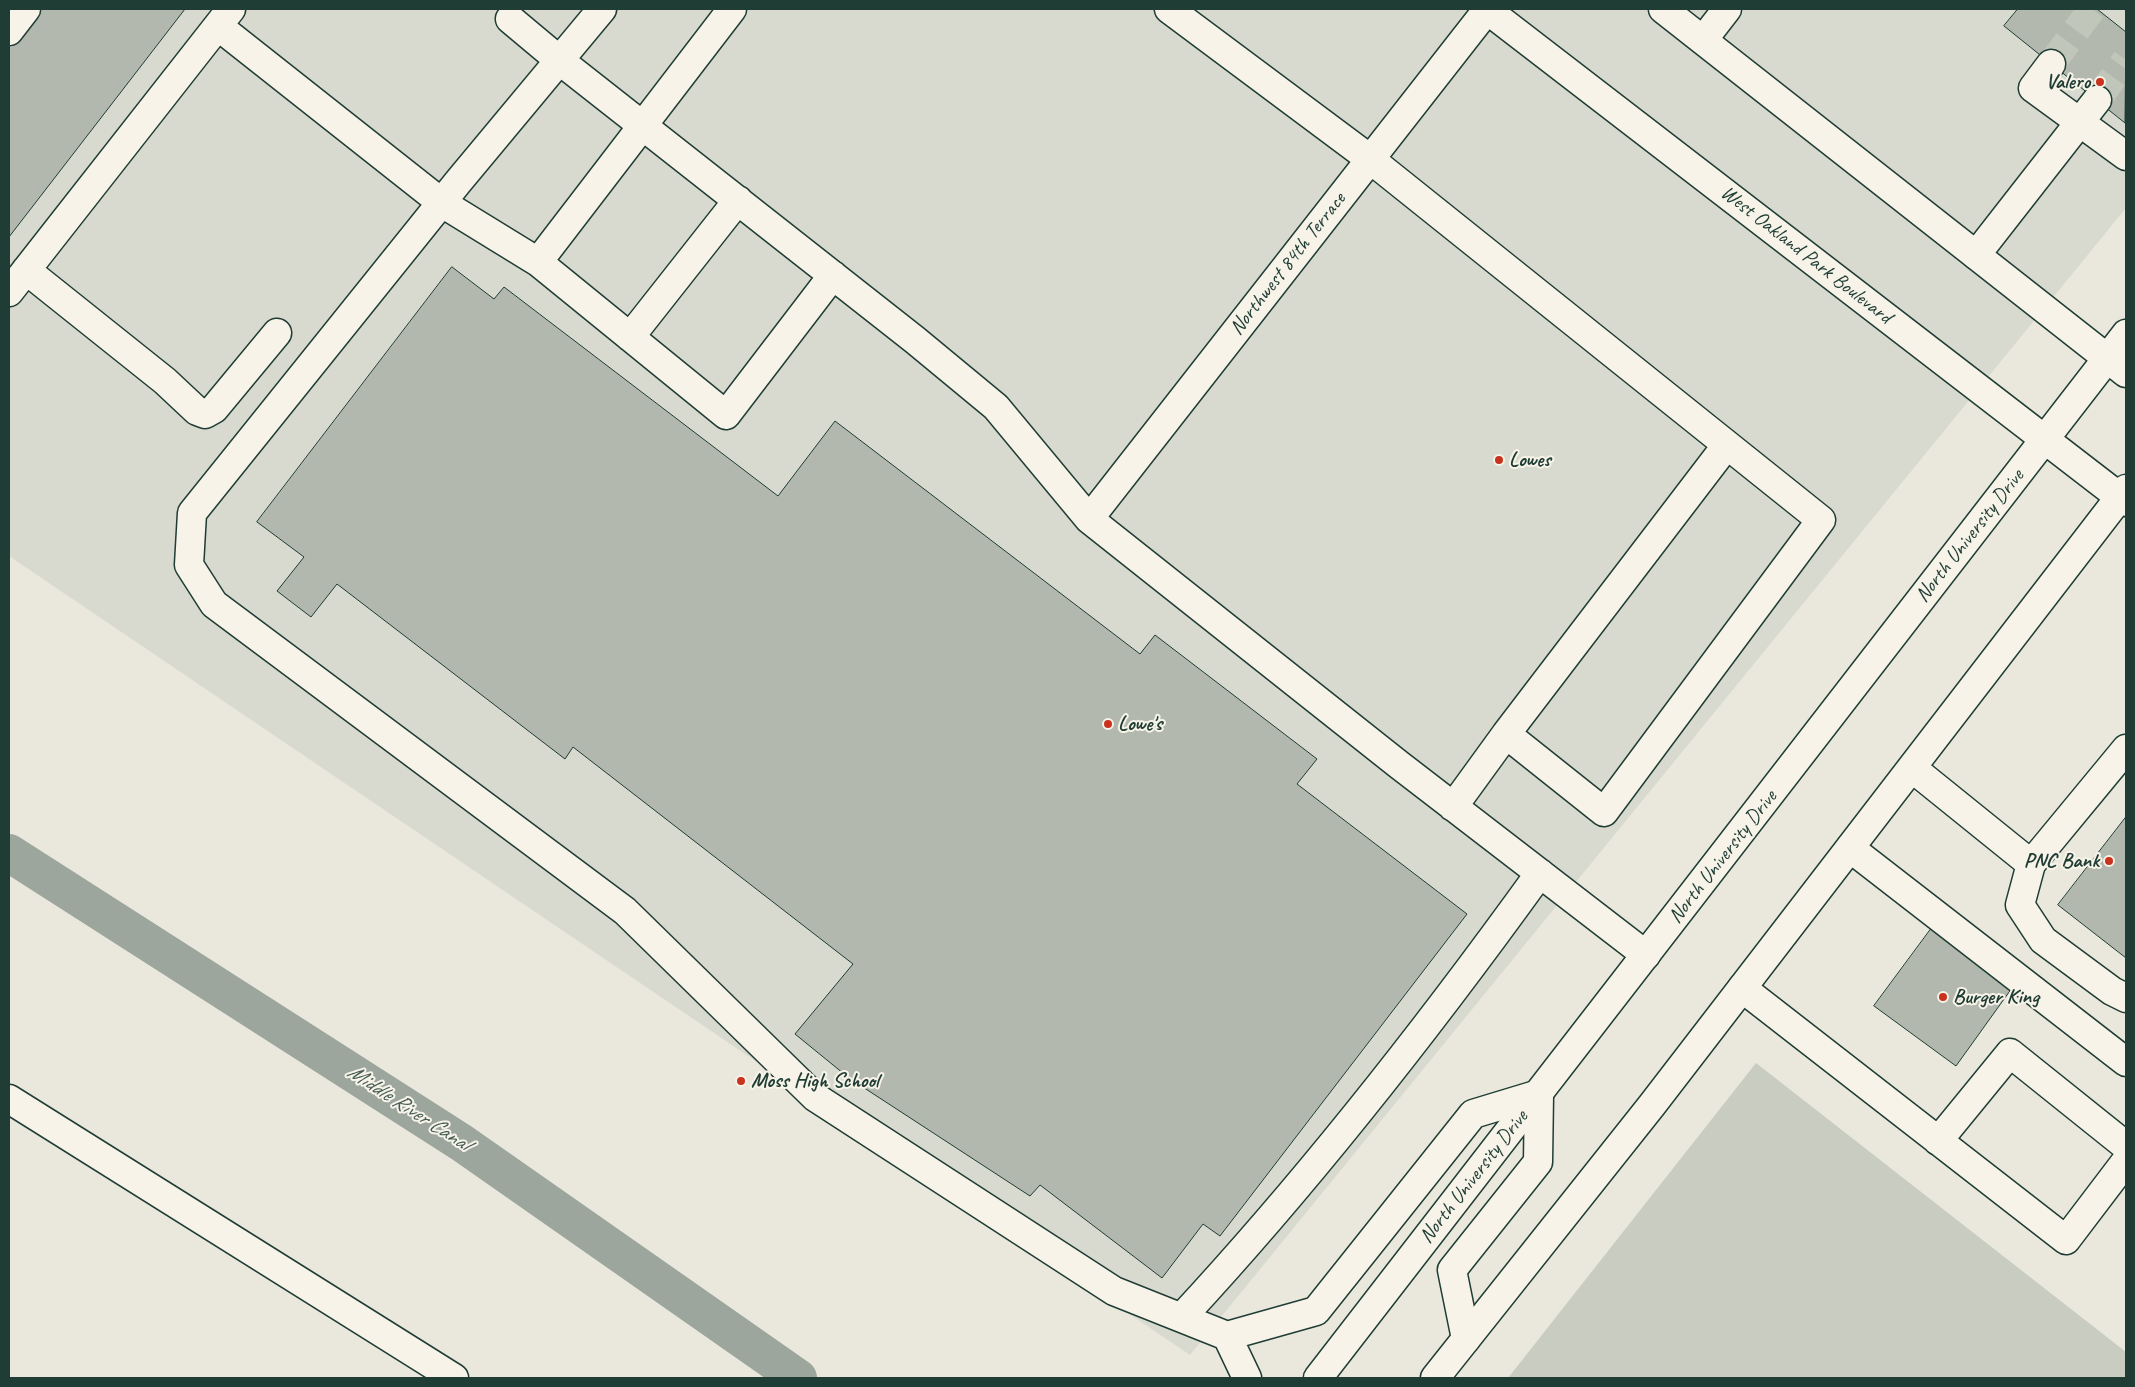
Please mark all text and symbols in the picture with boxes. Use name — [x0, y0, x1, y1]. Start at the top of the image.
place label: Valero — [2045, 69, 2090, 95]
marker: Valero — [2094, 76, 2106, 88]
street label: West Oakland Park Boulevard — [1715, 180, 1897, 330]
street label: Northwest 84th Terrace — [1224, 188, 1352, 340]
place label: Lowes — [1509, 447, 1551, 473]
marker: Lowes — [1493, 454, 1505, 466]
street label: North University Drive — [1910, 464, 2030, 608]
place label: Lowe's — [1118, 711, 1162, 737]
marker: Lowe's — [1102, 718, 1114, 730]
street label: North University Drive — [1663, 785, 1783, 929]
place label: PNC Bank — [2024, 848, 2099, 874]
marker: PNC Bank — [2103, 855, 2115, 867]
place label: Burger King — [1953, 984, 2039, 1010]
marker: Burger King — [1937, 991, 1949, 1003]
water label: Middle River Canal — [342, 1059, 474, 1157]
place label: Moss High School — [751, 1068, 879, 1094]
marker: Moss High School — [735, 1075, 747, 1087]
street label: North University Drive — [1414, 1105, 1534, 1249]

